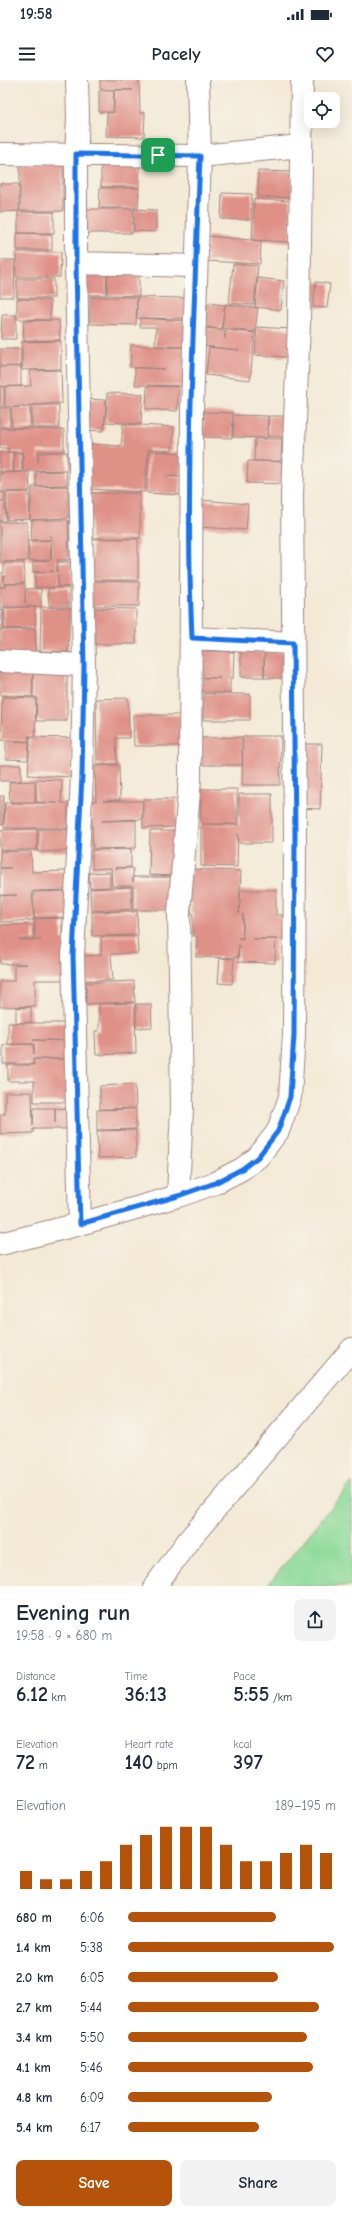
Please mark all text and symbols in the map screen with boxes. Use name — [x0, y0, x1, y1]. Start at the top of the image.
text: 19:58 — [20, 5, 53, 23]
icon: menu — [16, 43, 38, 65]
icon: heart — [314, 43, 336, 65]
text: Pacely — [152, 44, 200, 65]
map controls — [304, 92, 340, 128]
button: locate — [304, 92, 340, 128]
pin — [141, 138, 175, 172]
icon: arrive — [147, 144, 169, 166]
button: share — [294, 1599, 336, 1641]
text: Evening run — [16, 1600, 130, 1626]
text: 19:58 · 9 × 680 m — [16, 1628, 112, 1643]
text: Distance — [16, 1670, 55, 1683]
text: Time — [125, 1670, 148, 1683]
text: Pace — [233, 1670, 256, 1683]
text: 6.12 — [16, 1683, 48, 1706]
text: 36:13 — [125, 1683, 167, 1706]
text: 5:55 — [233, 1683, 269, 1706]
text: km — [48, 1691, 66, 1704]
text: /km — [269, 1691, 292, 1704]
text: Elevation — [16, 1738, 58, 1751]
text: Heart rate — [125, 1738, 173, 1751]
text: kcal — [233, 1738, 252, 1751]
text: 72 — [16, 1751, 35, 1774]
text: 140 — [125, 1751, 153, 1774]
text: 397 — [233, 1751, 263, 1774]
text: m — [35, 1759, 48, 1772]
text: bpm — [153, 1759, 178, 1772]
text: Elevation — [16, 1798, 66, 1813]
text: 189–195 m — [275, 1798, 336, 1813]
text: 680 m — [16, 1910, 52, 1925]
text: 6:06 — [80, 1910, 104, 1925]
text: 1.4 km — [16, 1940, 51, 1955]
text: 5:38 — [80, 1940, 103, 1955]
text: 2.0 km — [16, 1970, 54, 1985]
text: 6:05 — [80, 1970, 104, 1985]
text: 2.7 km — [16, 2000, 52, 2015]
text: 5:44 — [80, 2000, 102, 2015]
text: 3.4 km — [16, 2030, 52, 2045]
text: 5:50 — [80, 2030, 104, 2045]
text: 4.1 km — [16, 2060, 51, 2075]
text: 5:46 — [80, 2060, 103, 2075]
text: 4.8 km — [16, 2090, 52, 2105]
text: 6:09 — [80, 2090, 104, 2105]
text: 5.4 km — [16, 2120, 53, 2135]
text: 6:17 — [80, 2120, 101, 2135]
button: Save — [16, 2160, 172, 2206]
button: Share — [180, 2160, 336, 2206]

